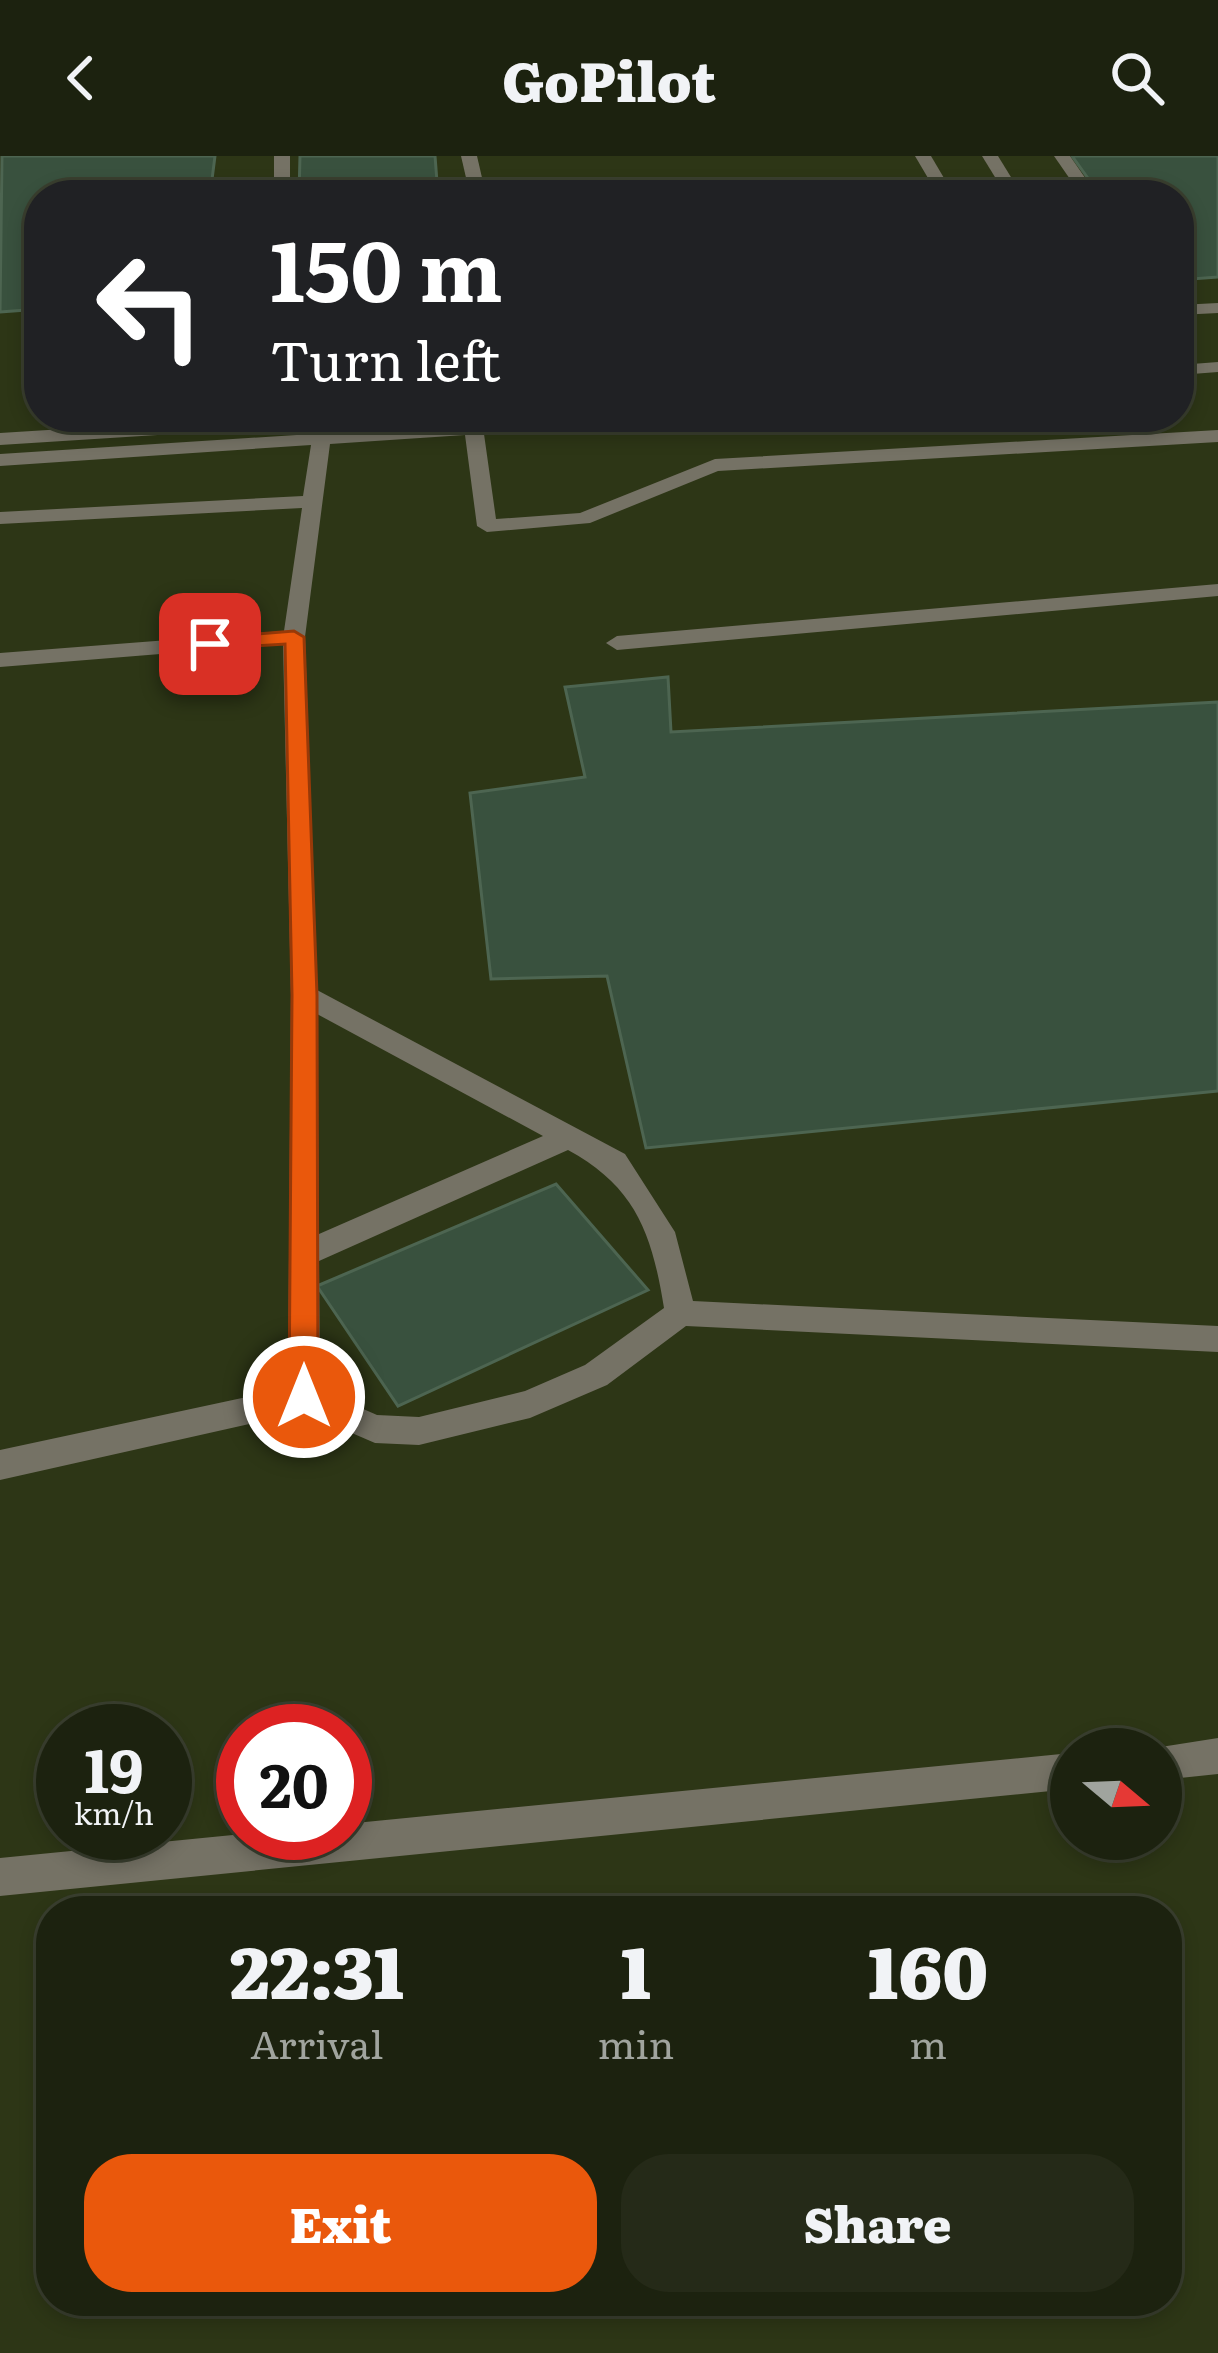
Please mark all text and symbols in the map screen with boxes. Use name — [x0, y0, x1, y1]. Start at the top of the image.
text: GoPilot — [502, 38, 716, 119]
icon: back — [48, 45, 114, 111]
icon: search — [1104, 45, 1170, 111]
text: 150 m — [270, 203, 503, 328]
icon: left — [72, 228, 228, 384]
text: Turn left — [270, 317, 501, 398]
pin — [159, 593, 261, 695]
icon: arrive — [177, 611, 243, 677]
position arrow — [241, 1334, 367, 1460]
speed limit sign: 20 — [216, 1704, 372, 1860]
text: 19 — [84, 1722, 144, 1811]
north arrow — [1050, 1728, 1182, 1860]
map controls — [1050, 1728, 1182, 1860]
text: km/h — [74, 1790, 154, 1834]
text: 22:31 — [230, 1914, 404, 2021]
text: 1 — [621, 1914, 651, 2021]
text: 160 — [868, 1914, 988, 2021]
text: Arrival — [250, 2013, 383, 2071]
text: min — [598, 2013, 674, 2071]
text: m — [909, 2013, 947, 2071]
button: Exit — [84, 2154, 597, 2292]
button: Share — [621, 2154, 1134, 2292]

